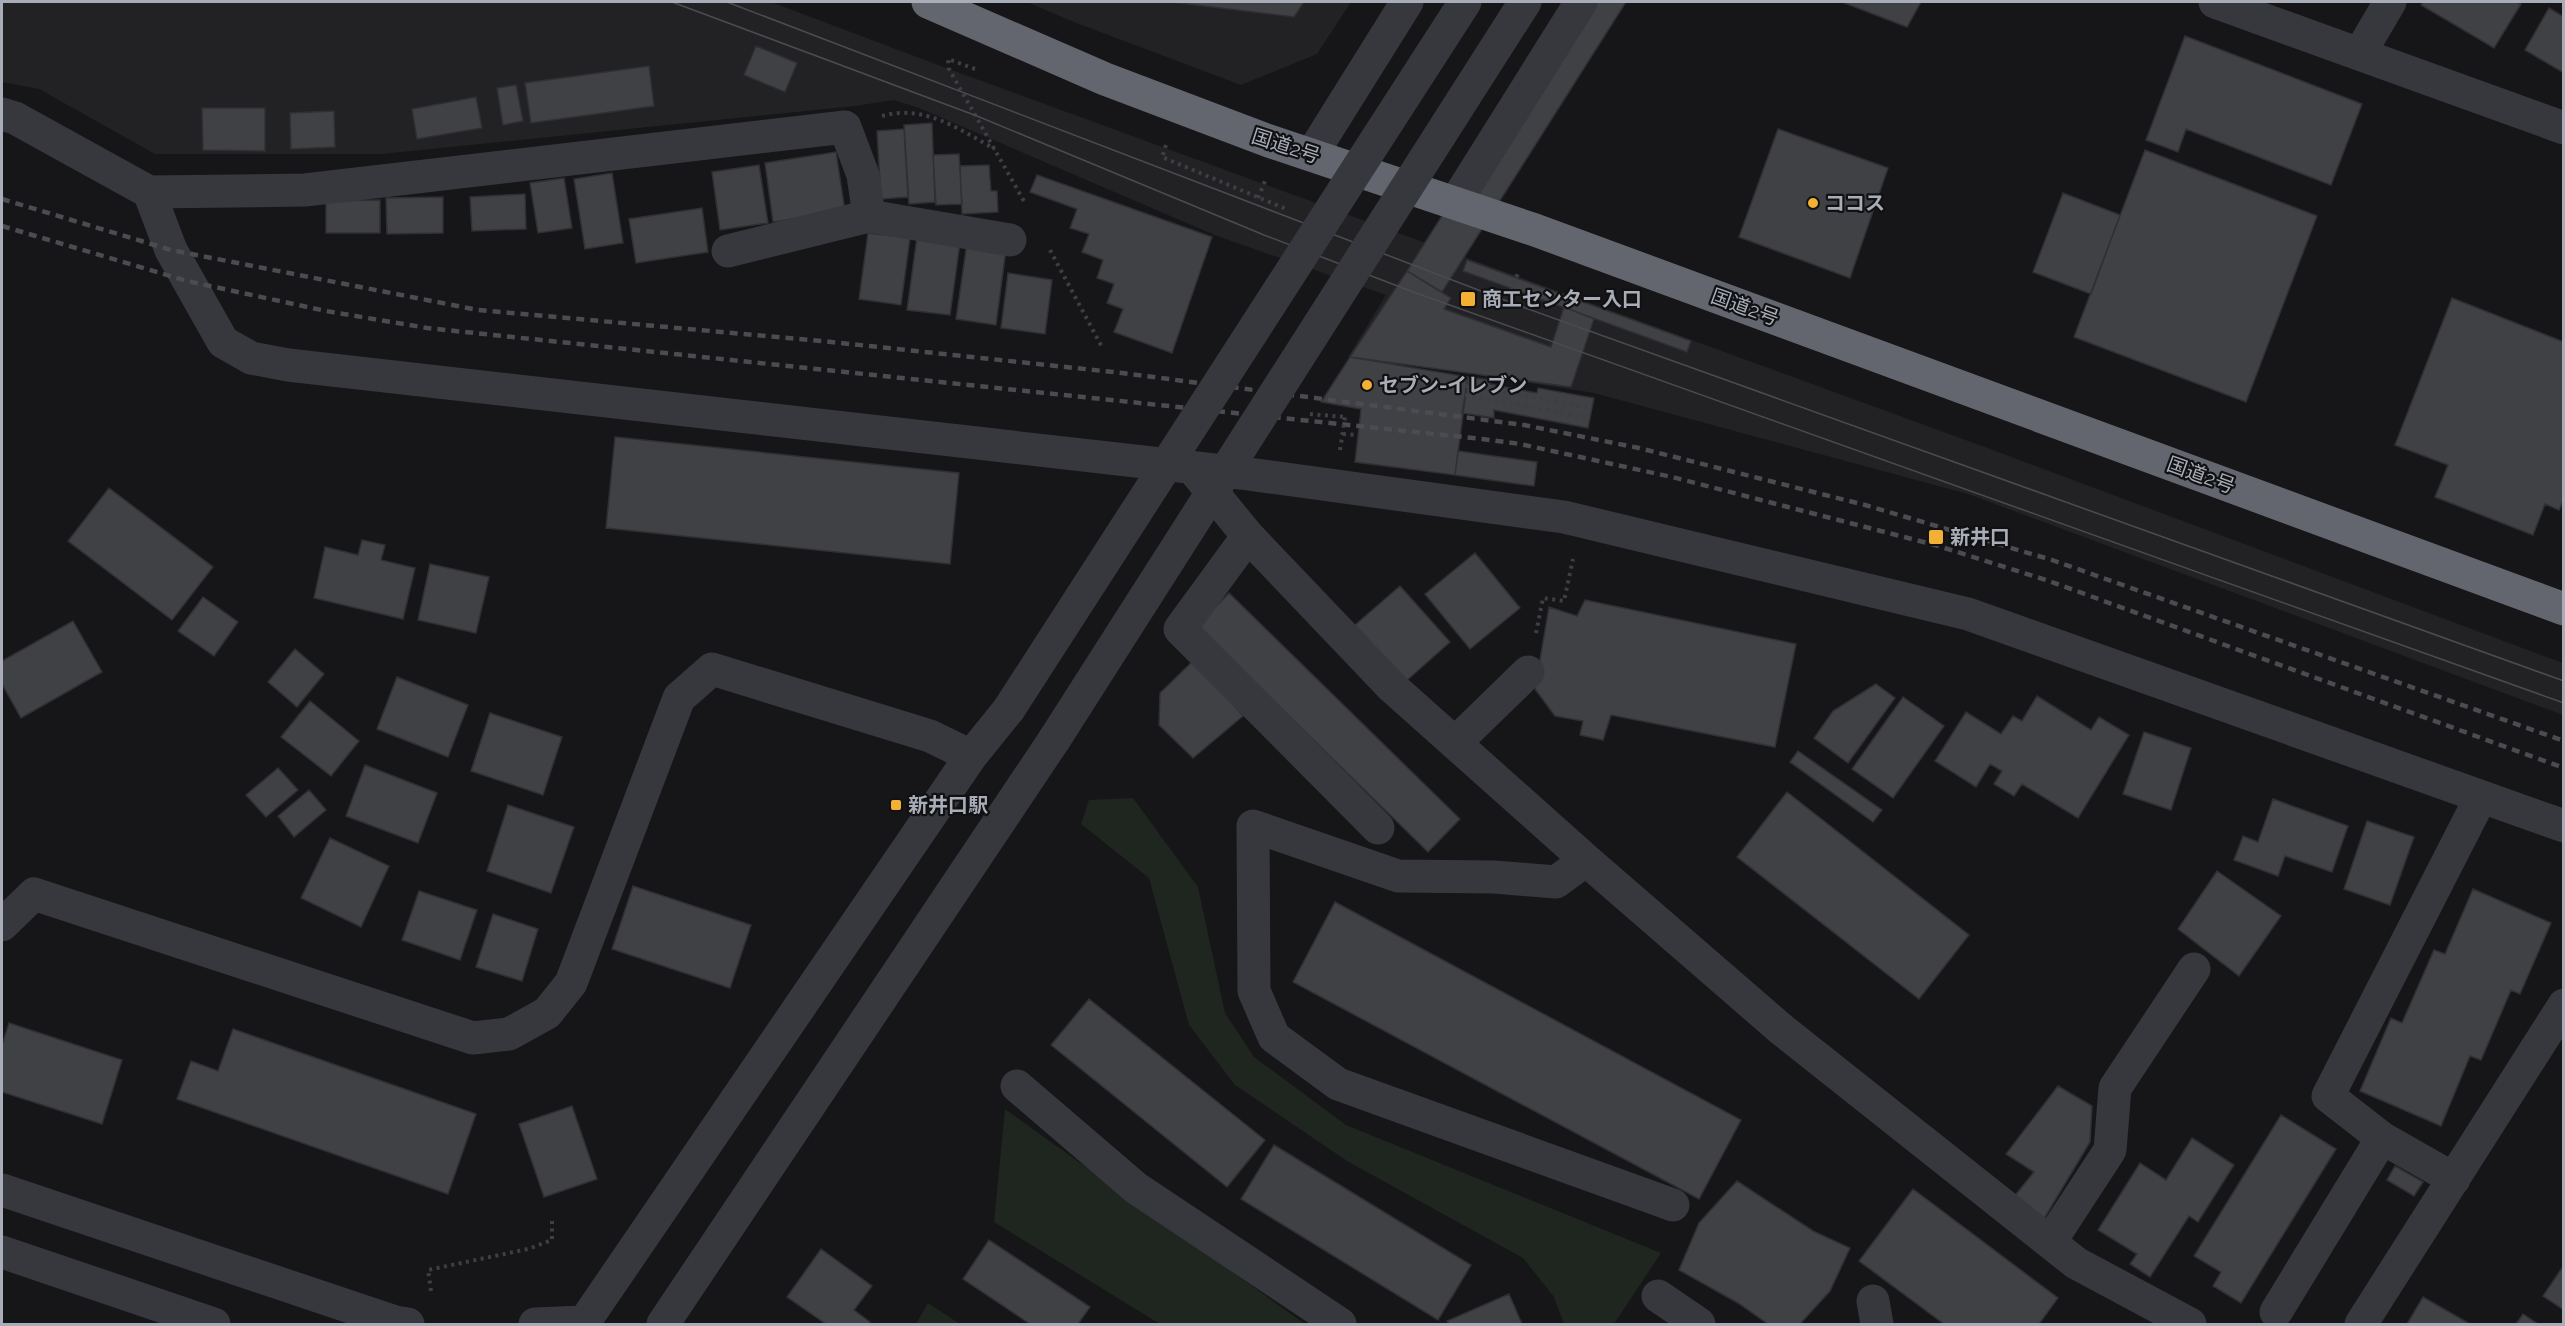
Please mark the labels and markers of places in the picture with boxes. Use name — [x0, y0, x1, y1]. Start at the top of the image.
place label: ココス — [1825, 191, 1885, 215]
marker: ココス — [1806, 196, 1820, 210]
place label: 商工センター入口 — [1482, 287, 1642, 311]
marker: 商工センター入口 — [1459, 290, 1477, 308]
place label: セブン-イレブン — [1379, 373, 1527, 397]
marker: セブン-イレブン — [1360, 378, 1374, 392]
place label: 新井口 — [1950, 525, 2010, 549]
marker: 新井口 — [1927, 528, 1945, 546]
place label: 新井口駅 — [908, 793, 988, 817]
marker: 新井口駅 — [889, 798, 903, 812]

